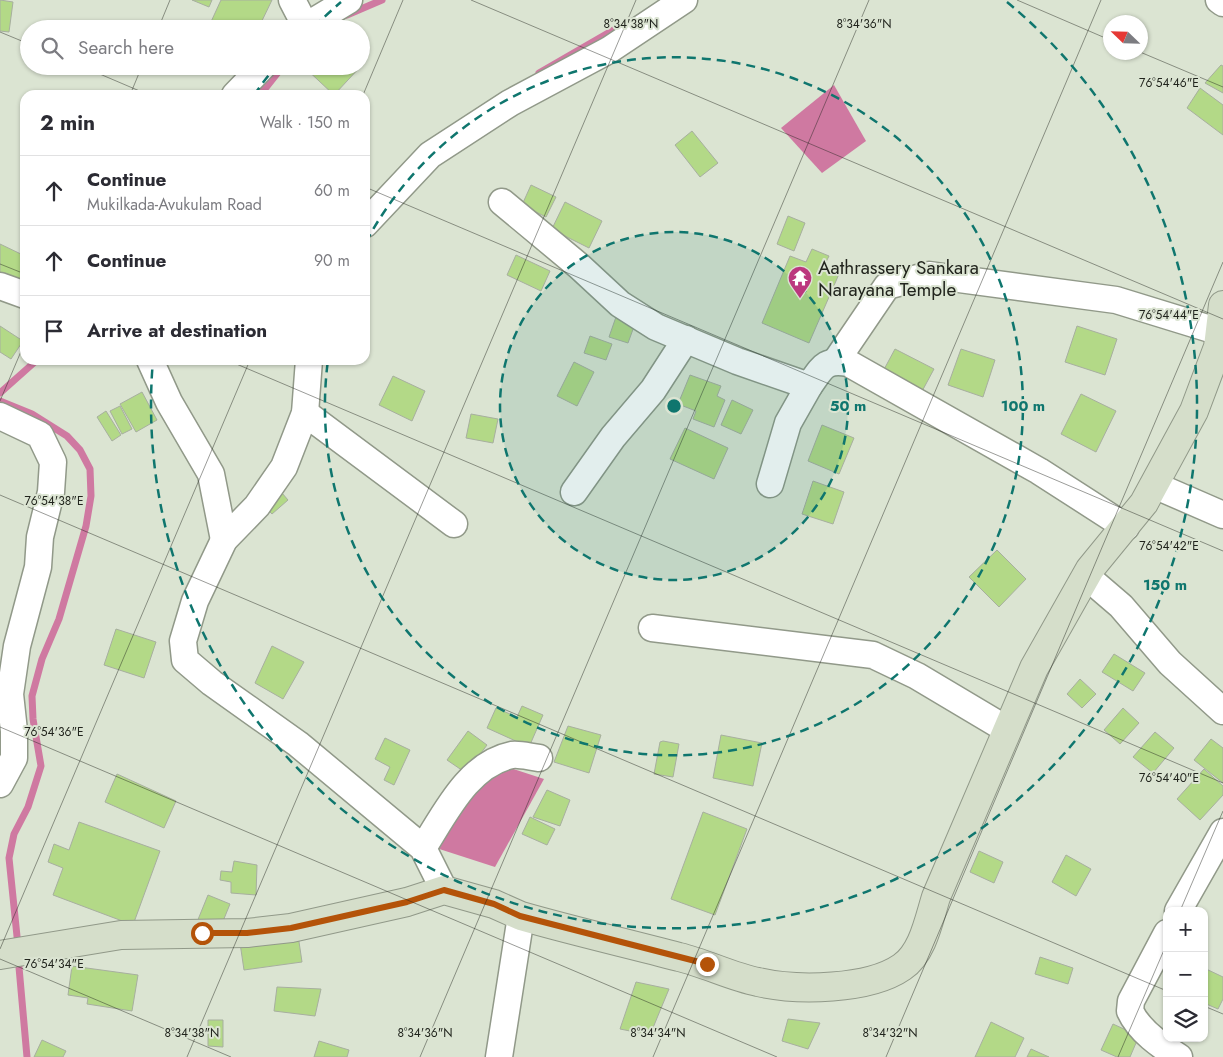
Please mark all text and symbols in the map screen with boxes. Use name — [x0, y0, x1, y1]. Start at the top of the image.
text: 8°34'38"N — [604, 15, 658, 33]
text: 8°34'36"N — [836, 15, 892, 33]
north arrow — [1103, 15, 1148, 60]
search box — [20, 20, 370, 75]
icon: search — [38, 34, 66, 62]
text: Search here — [78, 34, 174, 61]
text: 76°54'46"E — [1139, 74, 1199, 92]
text: 2 min — [40, 108, 95, 138]
text: Walk · 150 m — [260, 111, 350, 134]
text: Continue — [87, 166, 166, 193]
icon: ahead — [40, 177, 68, 205]
text: 60 m — [314, 179, 350, 202]
text: Mukilkada-Avukulam Road — [87, 193, 262, 216]
icon: ahead — [40, 247, 68, 275]
text: Continue — [87, 247, 166, 274]
text: 90 m — [314, 249, 350, 272]
place label: Aathrassery Sankara Narayana Temple — [818, 254, 979, 303]
temple icon: Aathrassery Sankara Narayana Temple — [787, 265, 813, 299]
text: 76°54'44"E — [1139, 306, 1199, 324]
icon: arrive — [40, 317, 68, 345]
text: Arrive at destination — [87, 317, 267, 344]
text: 50 m — [830, 395, 866, 417]
text: 100 m — [1001, 395, 1045, 417]
centre of rings — [665, 397, 683, 415]
text: 76°54'38"E — [24, 492, 84, 510]
text: 76°54'42"E — [1139, 537, 1199, 555]
text: 150 m — [1143, 574, 1187, 596]
text: 76°54'36"E — [24, 723, 84, 741]
text: 76°54'40"E — [1139, 769, 1199, 787]
map controls — [1163, 907, 1208, 1042]
button: + — [1163, 907, 1208, 952]
route start — [191, 922, 214, 945]
button: − — [1163, 952, 1208, 997]
route end — [696, 953, 719, 976]
text: 76°54'34"E — [24, 955, 84, 973]
button: layers — [1163, 997, 1208, 1042]
text: 8°34'38"N — [165, 1024, 219, 1042]
text: 8°34'36"N — [397, 1024, 453, 1042]
text: 8°34'34"N — [630, 1024, 686, 1042]
text: 8°34'32"N — [862, 1024, 918, 1042]

